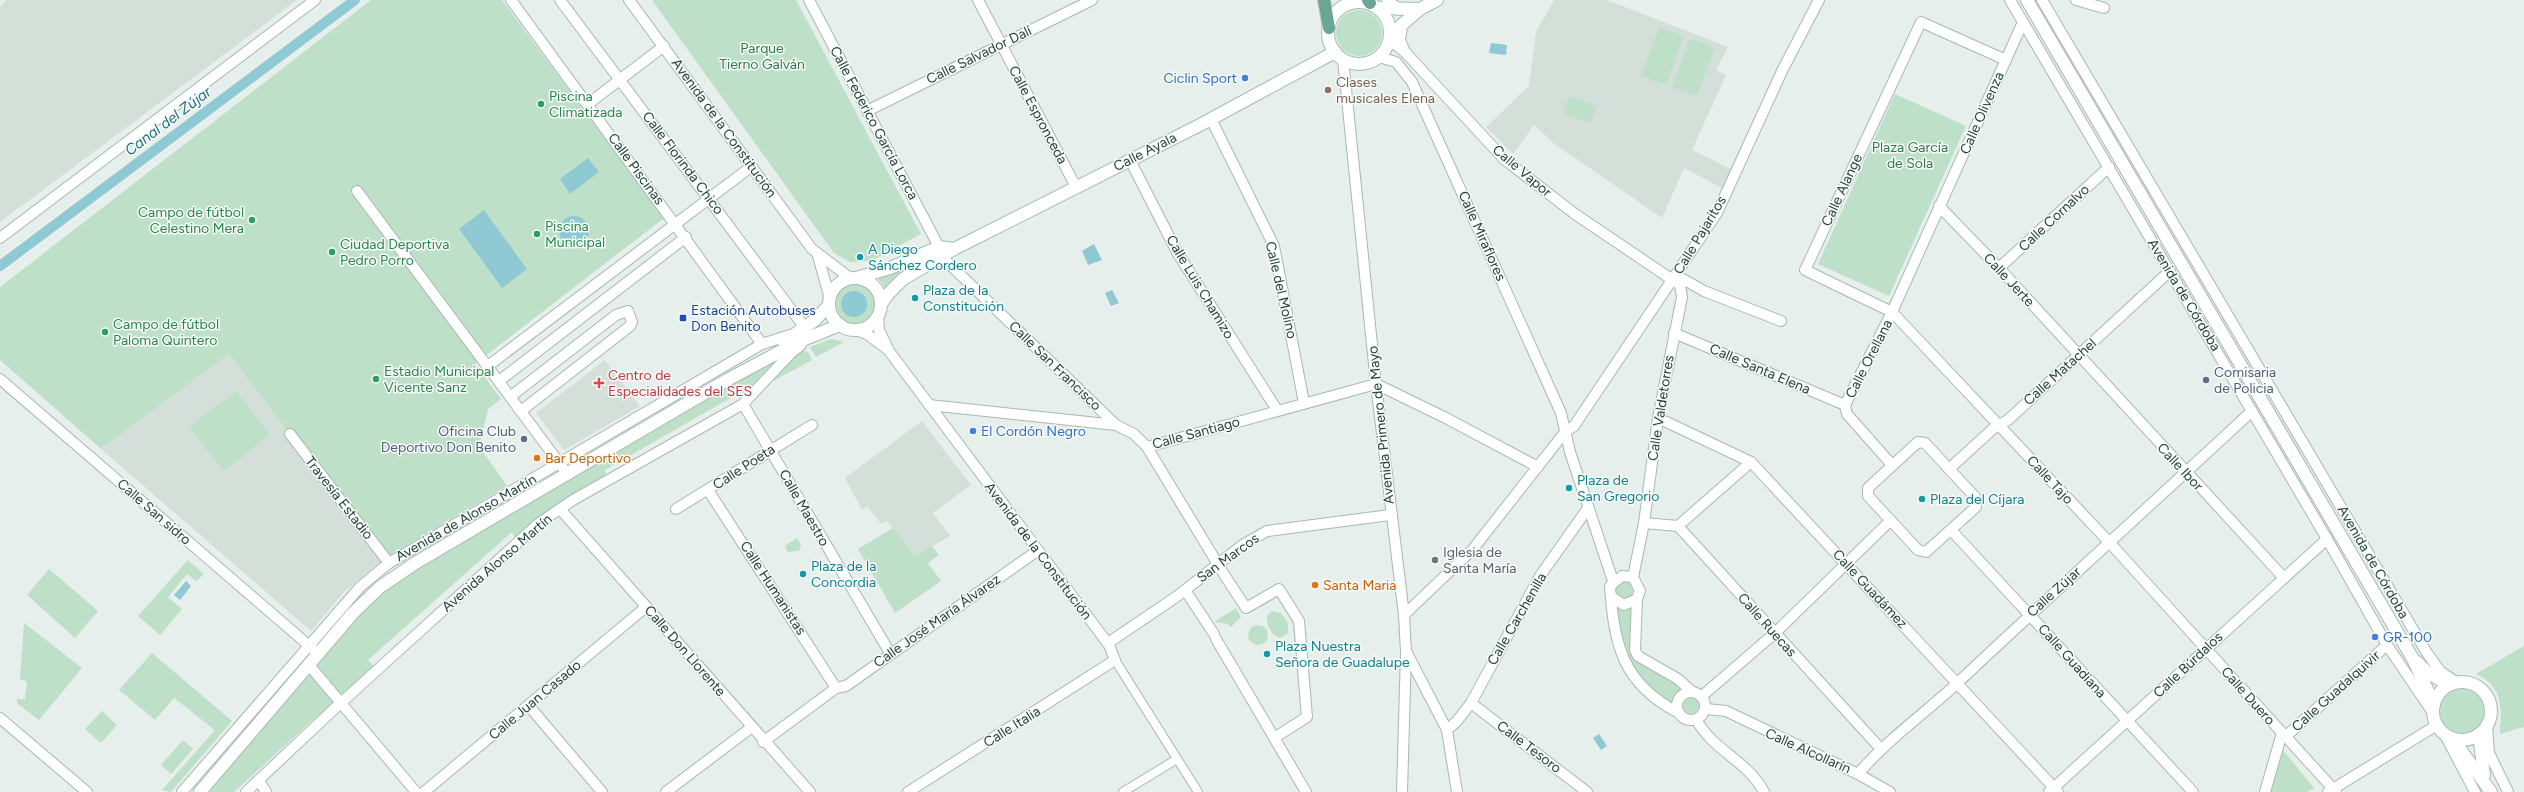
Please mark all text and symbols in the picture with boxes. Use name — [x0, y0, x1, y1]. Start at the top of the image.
street label: Calle Salvador Dalí — [924, 22, 1035, 88]
park label: Parque Tierno Galván — [719, 40, 805, 73]
street label: Calle Federico García Lorca — [826, 43, 922, 203]
street label: Avenida de la Constitución — [668, 55, 780, 201]
street label: Calle Espronceda — [1005, 63, 1071, 167]
street label: Calle Olivenza — [1956, 69, 2008, 157]
place label: Ciclin Sport — [1163, 70, 1237, 87]
marker: Ciclin Sport — [1240, 73, 1250, 83]
place label: Clases musicales Elena — [1336, 74, 1435, 107]
water label: Canal del Zújar — [121, 82, 216, 159]
marker: Clases musicales Elena — [1323, 85, 1333, 95]
place label: Piscina Climatizada — [549, 88, 622, 121]
marker: Piscina Climatizada — [536, 99, 546, 109]
street label: Calle Florinda Chico — [639, 108, 727, 218]
street label: Calle Ayala — [1111, 129, 1179, 175]
street label: Calle Piscinas — [604, 130, 668, 208]
park label: Plaza García de Sola — [1872, 139, 1948, 172]
street label: Calle Vapor — [1489, 141, 1555, 201]
street label: Calle Alange — [1818, 151, 1866, 229]
street label: Calle Cornalvo — [2015, 181, 2093, 255]
street label: Calle Miraflores — [1455, 188, 1509, 284]
street label: Calle Pajaritos — [1670, 193, 1730, 277]
place label: Campo de fútbol Celestino Mera — [138, 204, 244, 237]
marker: Campo de fútbol Celestino Mera — [247, 215, 257, 225]
place label: Piscina Municipal — [545, 218, 605, 251]
marker: Piscina Municipal — [532, 229, 542, 239]
street label: Calle Luis Chamizo — [1162, 232, 1238, 342]
place label: Ciudad Deportiva Pedro Porro — [340, 236, 449, 269]
street label: Avenida de Córdoba — [2144, 236, 2224, 354]
street label: Calle del Molino — [1262, 240, 1300, 340]
place label: A Diego Sánchez Cordero — [868, 241, 977, 274]
marker: Ciudad Deportiva Pedro Porro — [327, 247, 337, 257]
street label: Calle Jerte — [1980, 250, 2038, 311]
marker: A Diego Sánchez Cordero — [855, 252, 865, 262]
place label: Plaza de la Constitución — [923, 282, 1004, 315]
marker: Plaza de la Constitución — [910, 293, 920, 303]
place label: Estación Autobuses Don Benito — [691, 302, 816, 335]
marker: Estación Autobuses Don Benito — [678, 313, 688, 323]
place label: Campo de fútbol Paloma Quintero — [113, 316, 219, 349]
street label: Calle Orellana — [1842, 317, 1896, 401]
street label: Calle San Francisco — [1005, 318, 1105, 414]
marker: Campo de fútbol Paloma Quintero — [100, 327, 110, 337]
street label: Calle Matachel — [2020, 335, 2100, 409]
street label: Calle Santa Elena — [1707, 340, 1813, 398]
street label: Avenida Primero de Mayo — [1364, 345, 1398, 505]
street label: Calle Valdetorres — [1644, 354, 1678, 462]
place label: Estadio Municipal Vicente Sanz — [384, 363, 494, 396]
place label: Comisaria de Policia — [2214, 364, 2276, 397]
place label: Centro de Especialidades del SES — [608, 367, 752, 400]
marker: Estadio Municipal Vicente Sanz — [371, 374, 381, 384]
marker: Comisaria de Policia — [2201, 375, 2211, 385]
marker: Centro de Especialidades del SES — [593, 377, 605, 389]
street label: Calle Santiago — [1150, 413, 1242, 453]
place label: Oficina Club Deportivo Don Benito — [381, 423, 516, 456]
place label: El Cordón Negro — [981, 423, 1086, 440]
marker: El Cordón Negro — [968, 426, 978, 436]
marker: Oficina Club Deportivo Don Benito — [519, 434, 529, 444]
street label: Calle Ibor — [2154, 439, 2207, 495]
street label: Calle Poeta — [710, 441, 778, 493]
place label: Bar Deportivo — [545, 450, 631, 467]
street label: Calle Tajo — [2023, 452, 2077, 508]
street label: Travesía Estadio — [301, 453, 377, 543]
marker: Bar Deportivo — [532, 453, 542, 463]
street label: Calle Maestro — [775, 467, 833, 549]
street label: Avenida de Alonso Martín — [393, 471, 540, 565]
place label: Plaza de San Gregorio — [1577, 472, 1659, 505]
street label: Calle San sidro — [114, 475, 194, 549]
street label: Avenida de la Constitución — [981, 479, 1095, 623]
marker: Plaza de San Gregorio — [1564, 483, 1574, 493]
place label: Plaza del Cíjara — [1930, 491, 2024, 508]
marker: Plaza del Cíjara — [1917, 494, 1927, 504]
street label: Avenida de Córdoba — [2334, 502, 2412, 622]
street label: Avenida Alonso Martín — [438, 510, 556, 616]
street label: San Marcos — [1193, 530, 1263, 586]
street label: Calle Humanistas — [736, 538, 810, 638]
place label: Iglesia de Santa María — [1443, 544, 1517, 577]
street label: Calle Guadámez — [1829, 546, 1911, 632]
marker: Iglesia de Santa María — [1430, 555, 1440, 565]
place label: Plaza de la Concordia — [811, 558, 876, 591]
street label: Calle Zújar — [2023, 563, 2085, 621]
marker: Plaza de la Concordia — [798, 569, 808, 579]
street label: Calle Carchenilla — [1484, 570, 1550, 668]
street label: Calle José María Álvarez — [870, 571, 1004, 671]
place label: Santa Maria — [1323, 577, 1397, 594]
marker: Santa Maria — [1310, 580, 1320, 590]
street label: Calle Ruecas — [1734, 590, 1800, 660]
street label: Calle Don Llorente — [641, 602, 729, 700]
street label: Calle Guadiana — [2034, 621, 2110, 701]
street label: Calle Búrdalos — [2150, 629, 2226, 701]
place label: GR-100 — [2383, 629, 2432, 646]
marker: GR-100 — [2370, 632, 2380, 642]
place label: Plaza Nuestra Señora de Guadalupe — [1275, 638, 1410, 671]
street label: Calle Guadalquivir — [2288, 647, 2384, 735]
marker: Plaza Nuestra Señora de Guadalupe — [1262, 649, 1272, 659]
street label: Calle Juan Casado — [485, 656, 585, 744]
street label: Calle Duero — [2217, 663, 2279, 729]
street label: Calle Italia — [980, 703, 1044, 751]
street label: Calle Tesoro — [1493, 717, 1565, 777]
street label: Calle Alcollarín — [1763, 725, 1854, 778]

